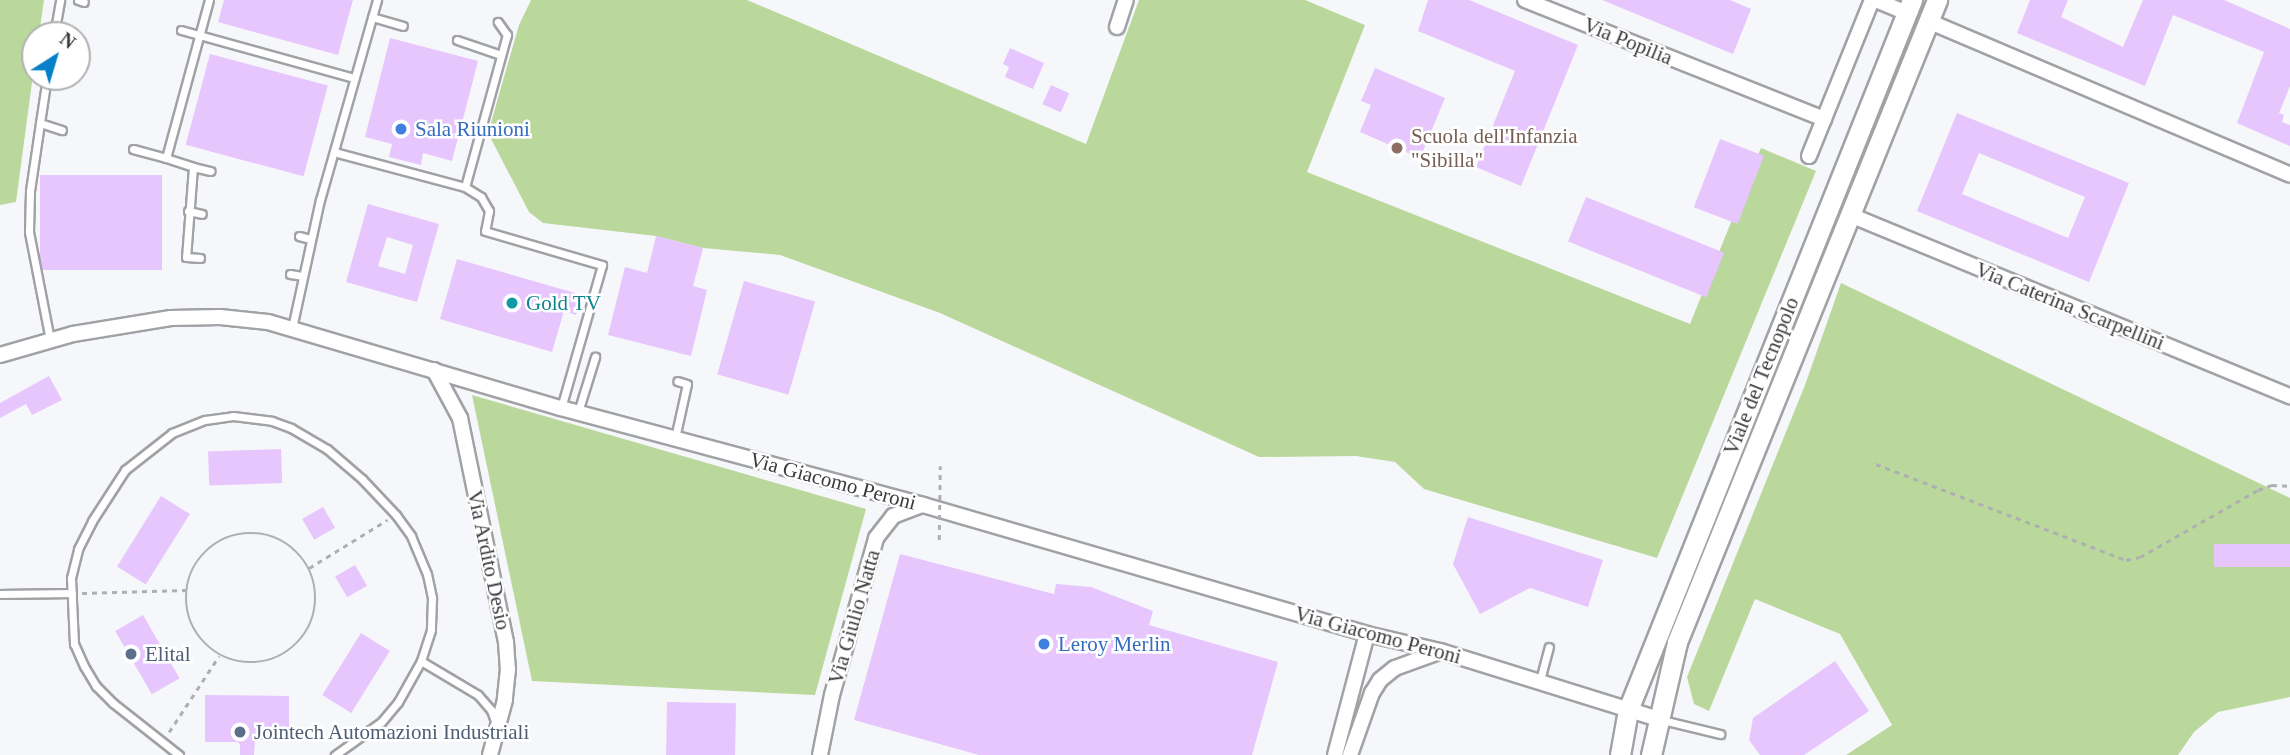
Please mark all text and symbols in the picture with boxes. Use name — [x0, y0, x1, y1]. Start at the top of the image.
street label: Via Popilia — [1580, 12, 1676, 70]
north arrow — [21, 21, 91, 91]
text: N — [56, 28, 80, 53]
place label: Sala Riunioni — [415, 116, 530, 142]
marker: Sala Riunioni — [393, 121, 409, 137]
place label: Scuola dell'Infanzia "Sibilla" — [1411, 123, 1577, 173]
marker: Scuola dell'Infanzia "Sibilla" — [1389, 140, 1405, 156]
street label: Via Caterina Scarpellini — [1972, 257, 2168, 355]
place label: Gold TV — [526, 290, 601, 316]
street label: Viale del Tecnopolo — [1718, 293, 1804, 459]
marker: Gold TV — [504, 295, 520, 311]
street label: Via Giacomo Peroni — [747, 447, 919, 515]
street label: Via Ardito Desio — [462, 487, 516, 633]
street label: Via Giulio Natta — [823, 547, 885, 687]
street label: Via Giacomo Peroni — [1292, 601, 1464, 669]
place label: Leroy Merlin — [1058, 631, 1171, 657]
marker: Leroy Merlin — [1036, 636, 1052, 652]
place label: Elital — [145, 641, 190, 667]
marker: Elital — [123, 646, 139, 662]
place label: Jointech Automazioni Industriali — [254, 719, 530, 745]
marker: Jointech Automazioni Industriali — [232, 724, 248, 740]

